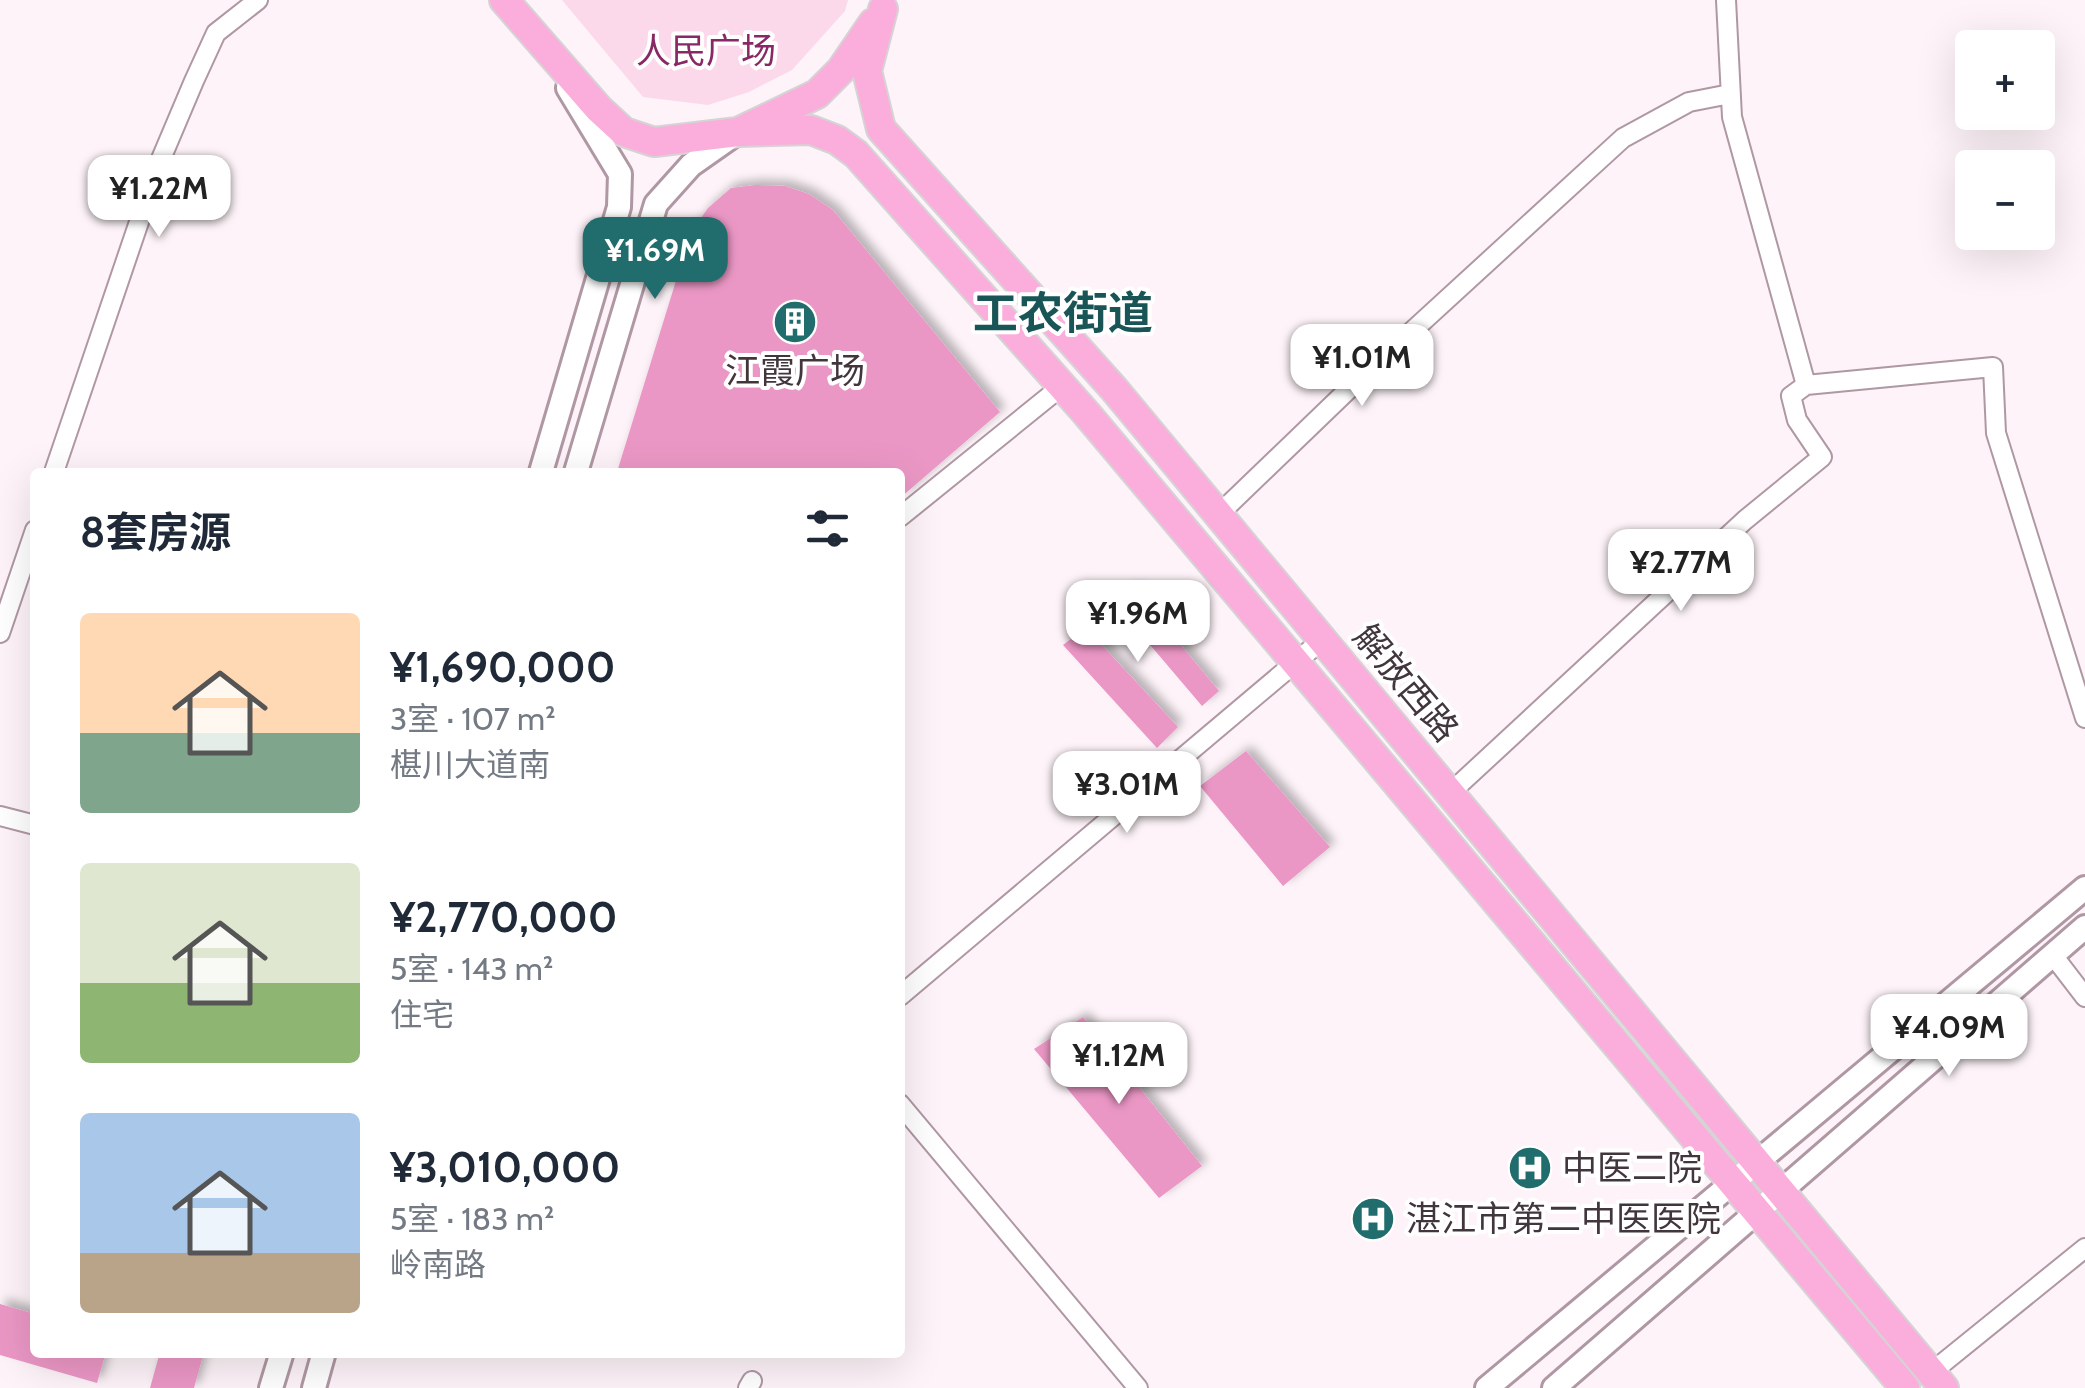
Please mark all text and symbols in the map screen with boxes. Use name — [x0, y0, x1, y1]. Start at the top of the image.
park label: 人民广场 — [636, 29, 776, 72]
map controls — [1955, 30, 2055, 250]
button: + — [1955, 30, 2055, 130]
button: − — [1955, 150, 2055, 250]
pin: ¥1.22M — [78, 155, 240, 240]
text: ¥1.22M — [110, 168, 208, 207]
pin: ¥1.69M — [574, 217, 736, 302]
text: ¥1.69M — [605, 230, 705, 269]
district label: 工农街道 — [973, 286, 1153, 340]
building icon: 江霞广场 — [772, 299, 818, 345]
pin: ¥1.01M — [1281, 324, 1443, 409]
text: ¥1.01M — [1312, 337, 1412, 376]
place label: 江霞广场 — [725, 349, 865, 392]
icon: filters — [800, 501, 855, 556]
text: 8套房源 — [80, 506, 231, 558]
pin: ¥2.77M — [1600, 529, 1762, 614]
text: ¥2.77M — [1630, 542, 1732, 581]
pin: ¥1.96M — [1057, 580, 1219, 665]
text: ¥1.96M — [1088, 593, 1188, 632]
street label: 解放西路 — [1345, 615, 1468, 750]
text: ¥1,690,000 — [390, 641, 615, 693]
icon: home — [160, 653, 280, 773]
text: 3室 · 107 m² — [390, 699, 556, 738]
text: 椹川大道南 — [390, 745, 550, 784]
pin: ¥3.01M — [1046, 751, 1208, 836]
text: ¥3.01M — [1075, 764, 1179, 803]
text: ¥2,770,000 — [390, 891, 617, 943]
icon: home — [160, 903, 280, 1023]
text: 5室 · 143 m² — [390, 949, 553, 988]
pin: ¥4.09M — [1868, 994, 2030, 1079]
text: 住宅 — [390, 995, 454, 1034]
text: ¥4.09M — [1893, 1007, 2005, 1046]
pin: ¥1.12M — [1038, 1022, 1200, 1107]
text: ¥1.12M — [1072, 1035, 1166, 1074]
text: ¥3,010,000 — [390, 1141, 620, 1193]
hospital icon: 中医二院 — [1507, 1145, 1553, 1191]
place label: 中医二院 — [1562, 1146, 1702, 1189]
icon: home — [160, 1153, 280, 1273]
hospital icon: 湛江市第二中医医院 — [1350, 1196, 1396, 1242]
place label: 湛江市第二中医医院 — [1406, 1197, 1721, 1240]
text: 5室 · 183 m² — [390, 1199, 554, 1238]
text: 岭南路 — [390, 1245, 486, 1284]

